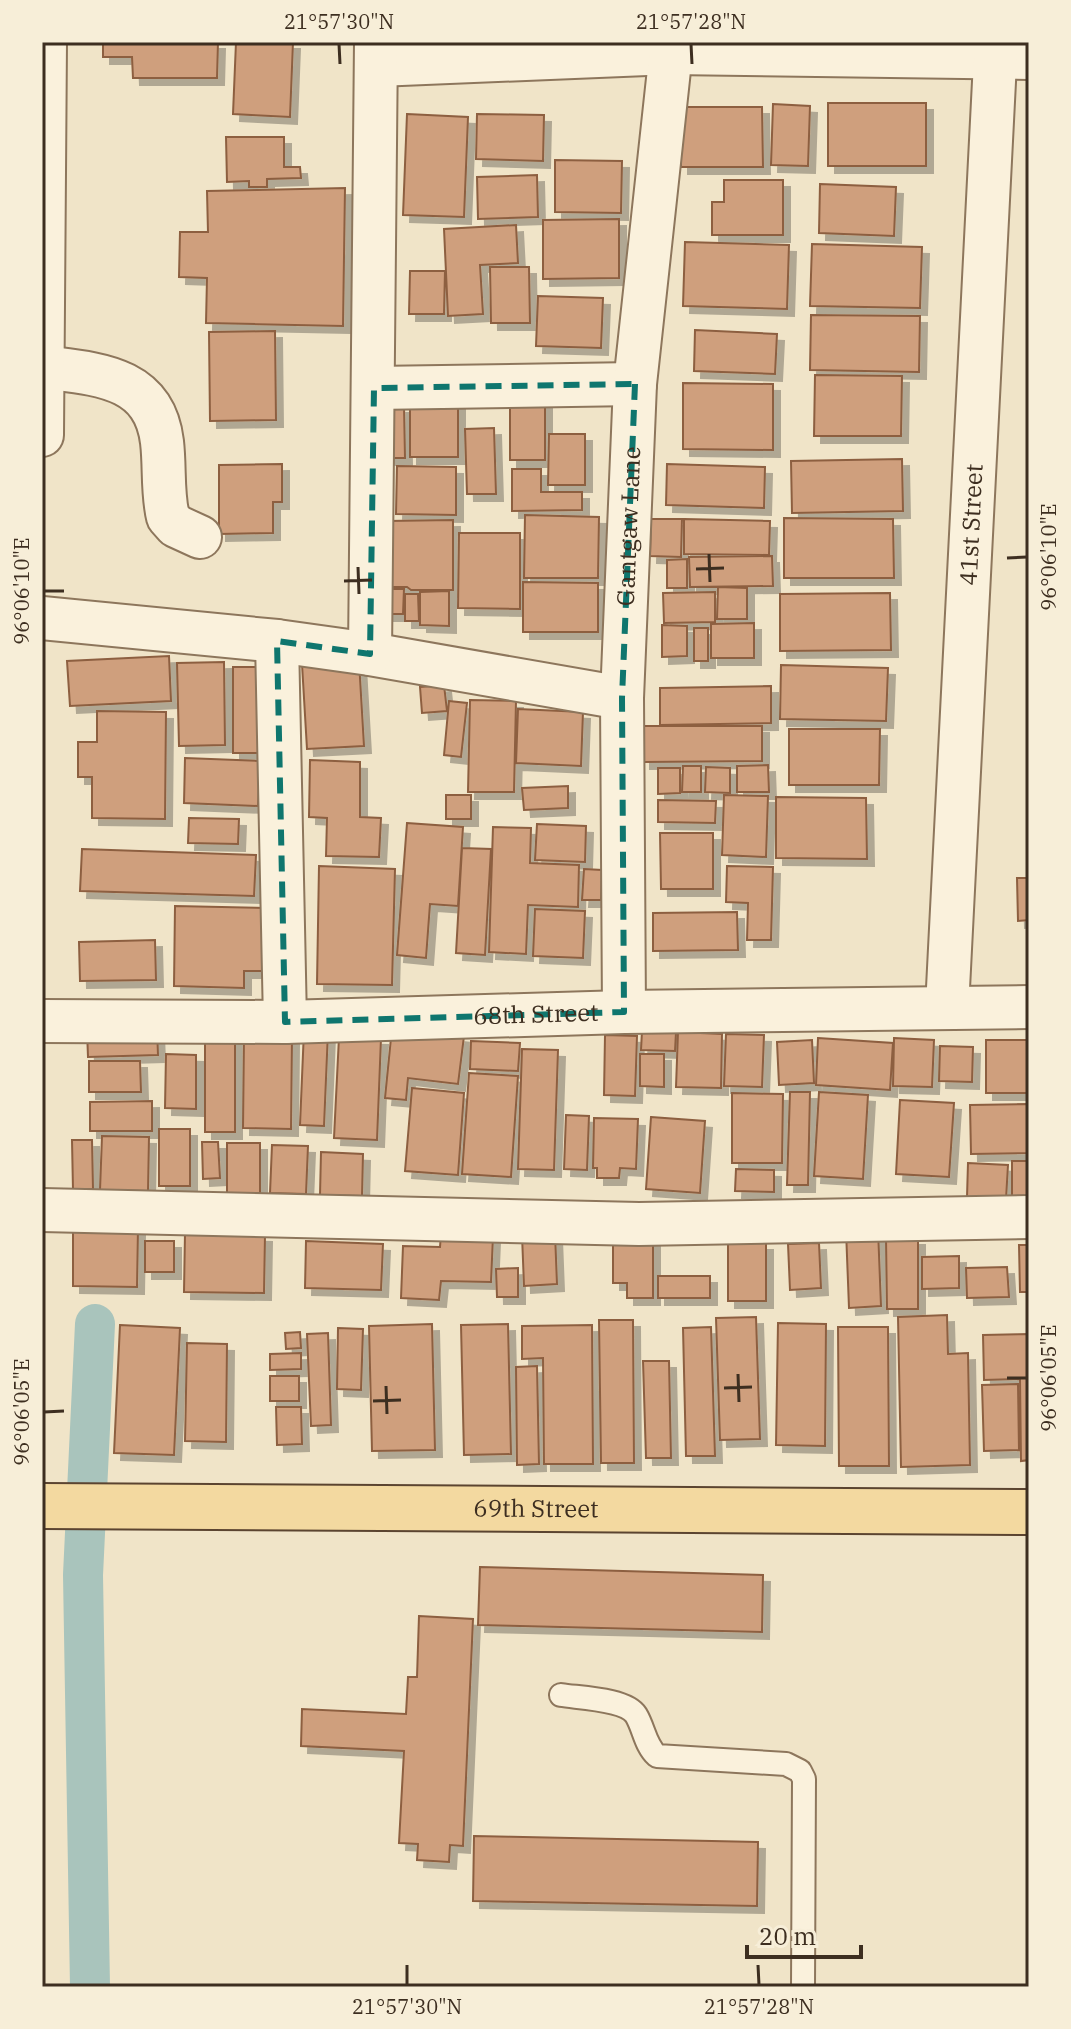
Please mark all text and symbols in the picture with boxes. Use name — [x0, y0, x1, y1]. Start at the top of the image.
text: 21°57'30"N — [284, 8, 394, 35]
text: 21°57'28"N — [636, 8, 746, 35]
street label: Gantgaw Lane — [609, 446, 647, 607]
street label: 41st Street — [951, 463, 990, 586]
text: 96°06'10"E — [1035, 503, 1062, 611]
text: 96°06'10"E — [8, 537, 35, 645]
street label: 68th Street — [473, 996, 599, 1031]
text: 96°06'05"E — [1035, 1324, 1062, 1432]
text: 96°06'05"E — [8, 1358, 35, 1466]
street label: 69th Street — [473, 1492, 599, 1524]
scale bar — [747, 1909, 861, 1959]
text: 20 m — [759, 1920, 816, 1952]
text: 21°57'30"N — [352, 1993, 462, 2020]
text: 21°57'28"N — [704, 1993, 814, 2020]

